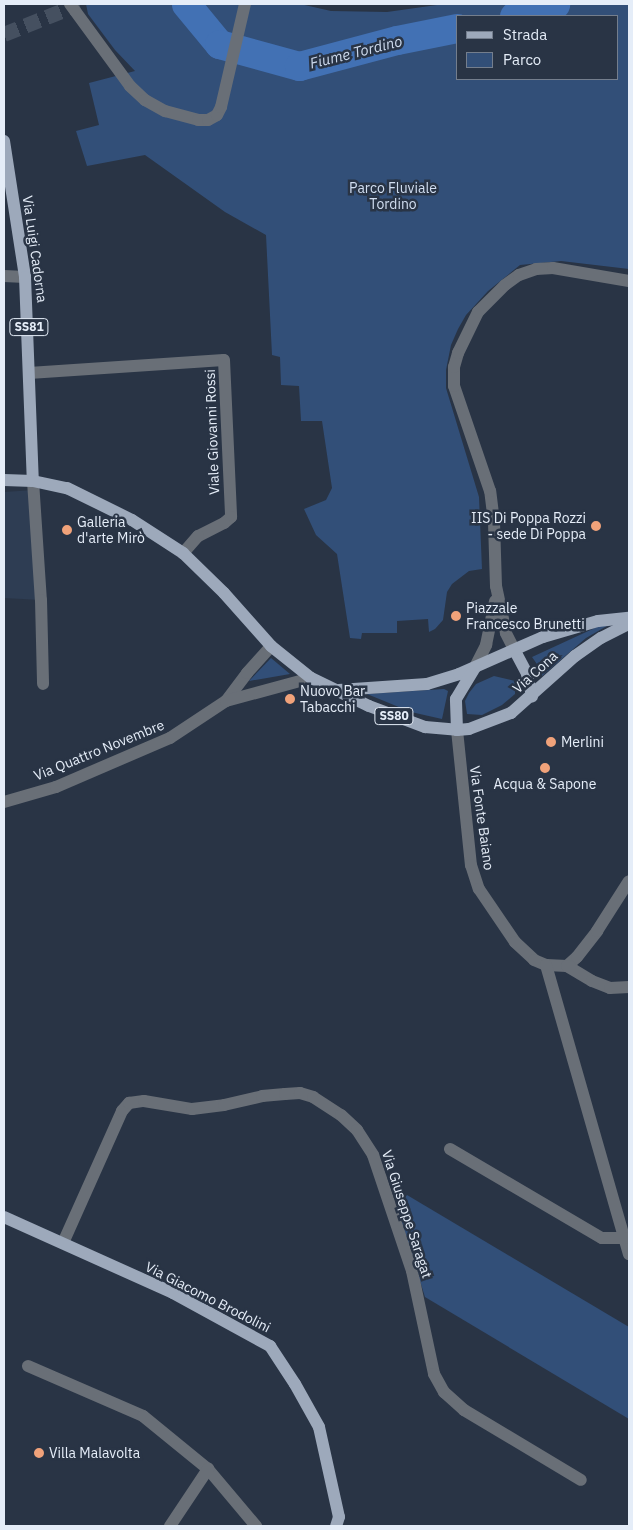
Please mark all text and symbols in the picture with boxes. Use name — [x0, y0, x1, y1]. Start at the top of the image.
legend — [456, 15, 618, 80]
text: Strada — [503, 25, 547, 44]
water label: Fiume Tordino — [308, 32, 404, 72]
text: Parco — [503, 50, 541, 69]
park label: Parco Fluviale Tordino — [349, 180, 437, 212]
street label: Via Luigi Cadorna — [19, 194, 51, 304]
road number: SS81 — [9, 318, 49, 337]
street label: Viale Giovanni Rossi — [201, 369, 223, 495]
place label: IIS Di Poppa Rozzi - sede Di Poppa — [471, 510, 586, 542]
place label: Galleria d'arte Mirò — [77, 514, 145, 546]
marker: IIS Di Poppa Rozzi - sede Di Poppa — [590, 520, 602, 532]
marker: Galleria d'arte Mirò — [61, 524, 73, 536]
place label: Piazzale Francesco Brunetti — [466, 600, 585, 632]
marker: Piazzale Francesco Brunetti — [450, 610, 462, 622]
street label: Via Cona — [509, 647, 561, 697]
place label: Nuovo Bar Tabacchi — [300, 683, 365, 716]
marker: Nuovo Bar Tabacchi — [284, 693, 296, 705]
road number: SS80 — [374, 706, 414, 726]
street label: Via Quattro Novembre — [31, 716, 167, 784]
place label: Merlini — [561, 734, 604, 750]
marker: Merlini — [545, 736, 557, 748]
marker: Acqua & Sapone — [539, 762, 551, 774]
street label: Via Fonte Baiano — [466, 765, 498, 871]
place label: Acqua & Sapone — [493, 776, 597, 792]
street label: Via Giuseppe Saragat — [378, 1148, 436, 1280]
street label: Via Giacomo Brodolini — [143, 1258, 273, 1336]
place label: Villa Malavolta — [49, 1445, 140, 1461]
marker: Villa Malavolta — [33, 1447, 45, 1459]

